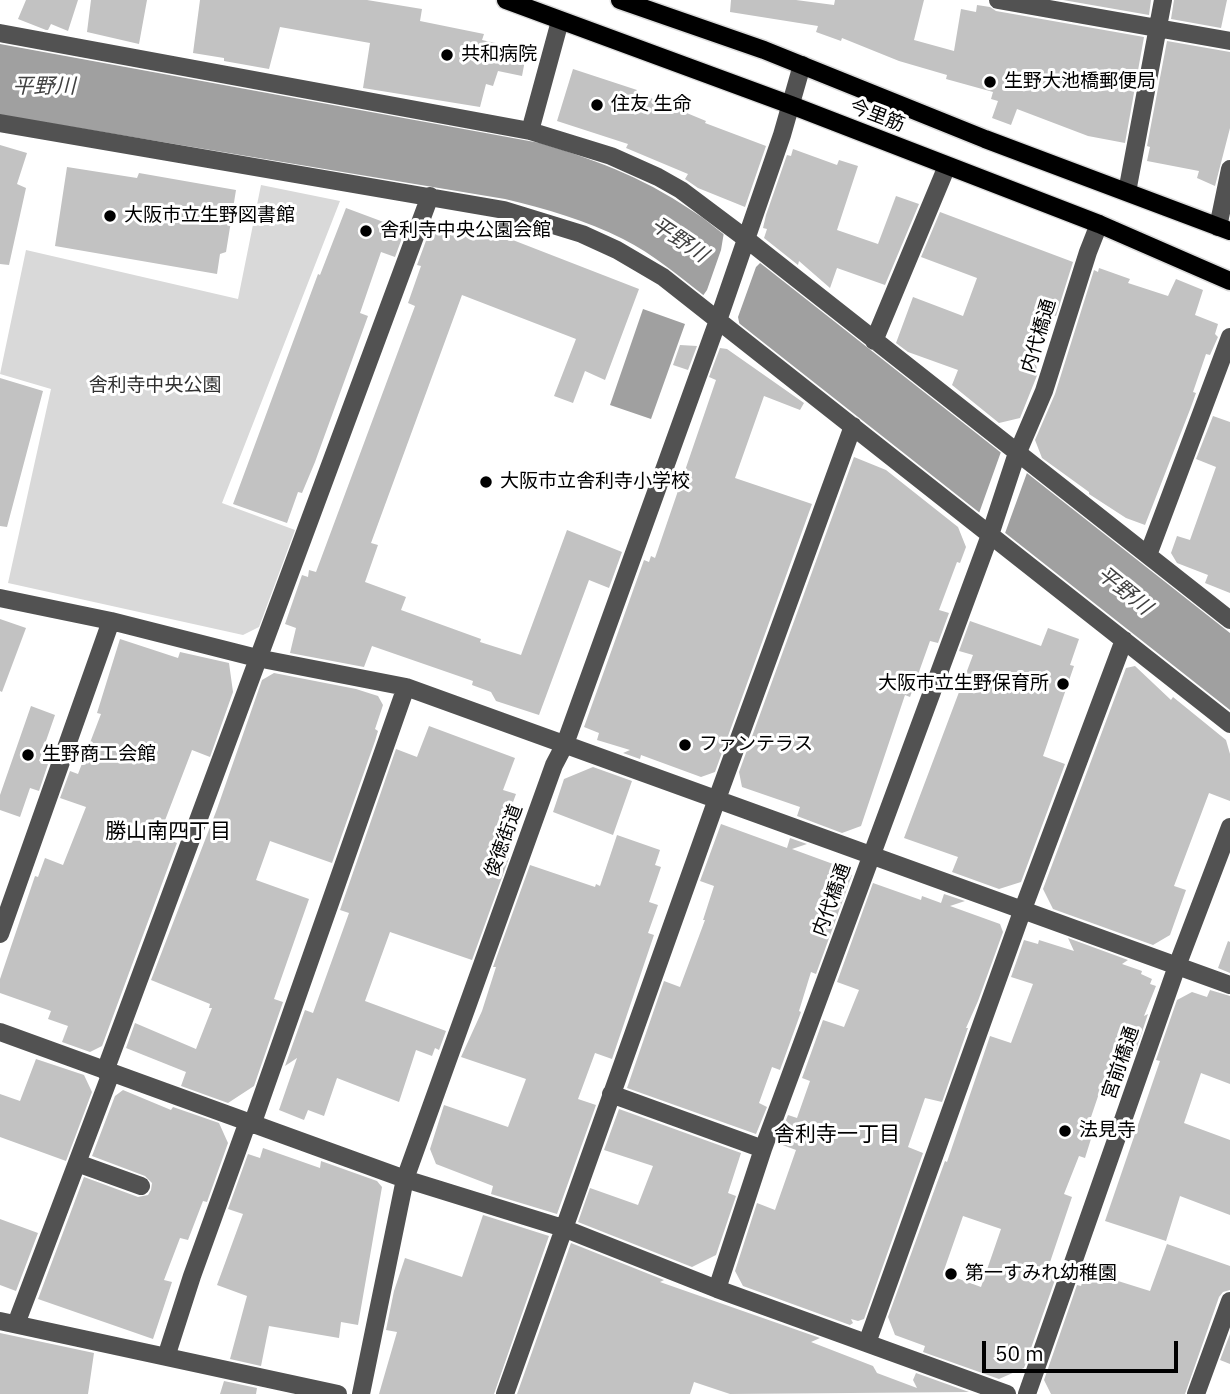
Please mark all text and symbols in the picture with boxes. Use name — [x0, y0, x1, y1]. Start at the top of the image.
place label: 共和病院 — [461, 44, 537, 66]
marker: 共和病院 — [439, 47, 455, 63]
place label: 生野大池橋郵便局 — [1004, 71, 1156, 93]
water label: 平野川 — [13, 74, 75, 100]
marker: 生野大池橋郵便局 — [982, 74, 998, 90]
place label: 住友 生命 — [611, 94, 691, 116]
street label: 今里筋 — [846, 95, 908, 137]
marker: 住友 生命 — [589, 97, 605, 113]
place label: 大阪市立生野図書館 — [124, 205, 295, 227]
marker: 大阪市立生野図書館 — [102, 208, 118, 224]
water label: 平野川 — [646, 212, 712, 268]
place label: 舎利寺中央公園会館 — [380, 220, 551, 242]
marker: 舎利寺中央公園会館 — [358, 223, 374, 239]
street label: 内代橋通 — [1017, 296, 1061, 376]
park label: 舎利寺中央公園 — [89, 375, 221, 397]
place label: 大阪市立舎利寺小学校 — [500, 471, 690, 493]
marker: 大阪市立舎利寺小学校 — [478, 474, 494, 490]
water label: 平野川 — [1092, 561, 1156, 621]
place label: 大阪市立生野保育所 — [878, 673, 1049, 695]
marker: 大阪市立生野保育所 — [1055, 676, 1071, 692]
place label: ファンテラス — [699, 734, 813, 756]
marker: ファンテラス — [677, 737, 693, 753]
place label: 生野商工会館 — [42, 744, 156, 766]
marker: 生野商工会館 — [20, 747, 36, 763]
street label: 俊徳街道 — [480, 801, 528, 881]
district label: 勝山南四丁目 — [105, 819, 231, 845]
street label: 内代橋通 — [808, 860, 856, 940]
street label: 宮前橋通 — [1098, 1023, 1144, 1103]
place label: 法見寺 — [1079, 1120, 1136, 1142]
district label: 舎利寺一丁目 — [774, 1122, 900, 1148]
marker: 法見寺 — [1057, 1123, 1073, 1139]
place label: 第一すみれ幼稚園 — [965, 1263, 1117, 1285]
marker: 第一すみれ幼稚園 — [943, 1266, 959, 1282]
scale bar — [985, 1328, 1181, 1372]
text: 50 m — [995, 1339, 1044, 1367]

